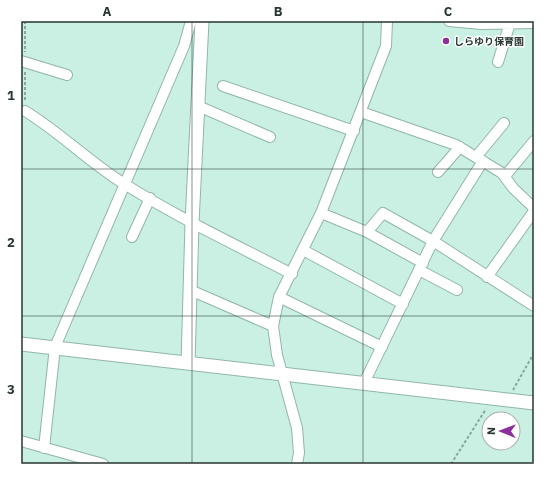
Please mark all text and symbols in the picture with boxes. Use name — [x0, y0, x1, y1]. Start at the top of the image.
text: A — [103, 3, 112, 20]
text: B — [274, 3, 283, 20]
text: C — [444, 3, 453, 20]
place label: しらゆり保育園 — [454, 35, 524, 48]
marker: しらゆり保育園 — [441, 36, 451, 46]
text: 1 — [7, 87, 15, 104]
text: 2 — [7, 234, 15, 251]
text: 3 — [7, 381, 15, 398]
north arrow — [481, 411, 521, 451]
text: N — [484, 427, 498, 435]

